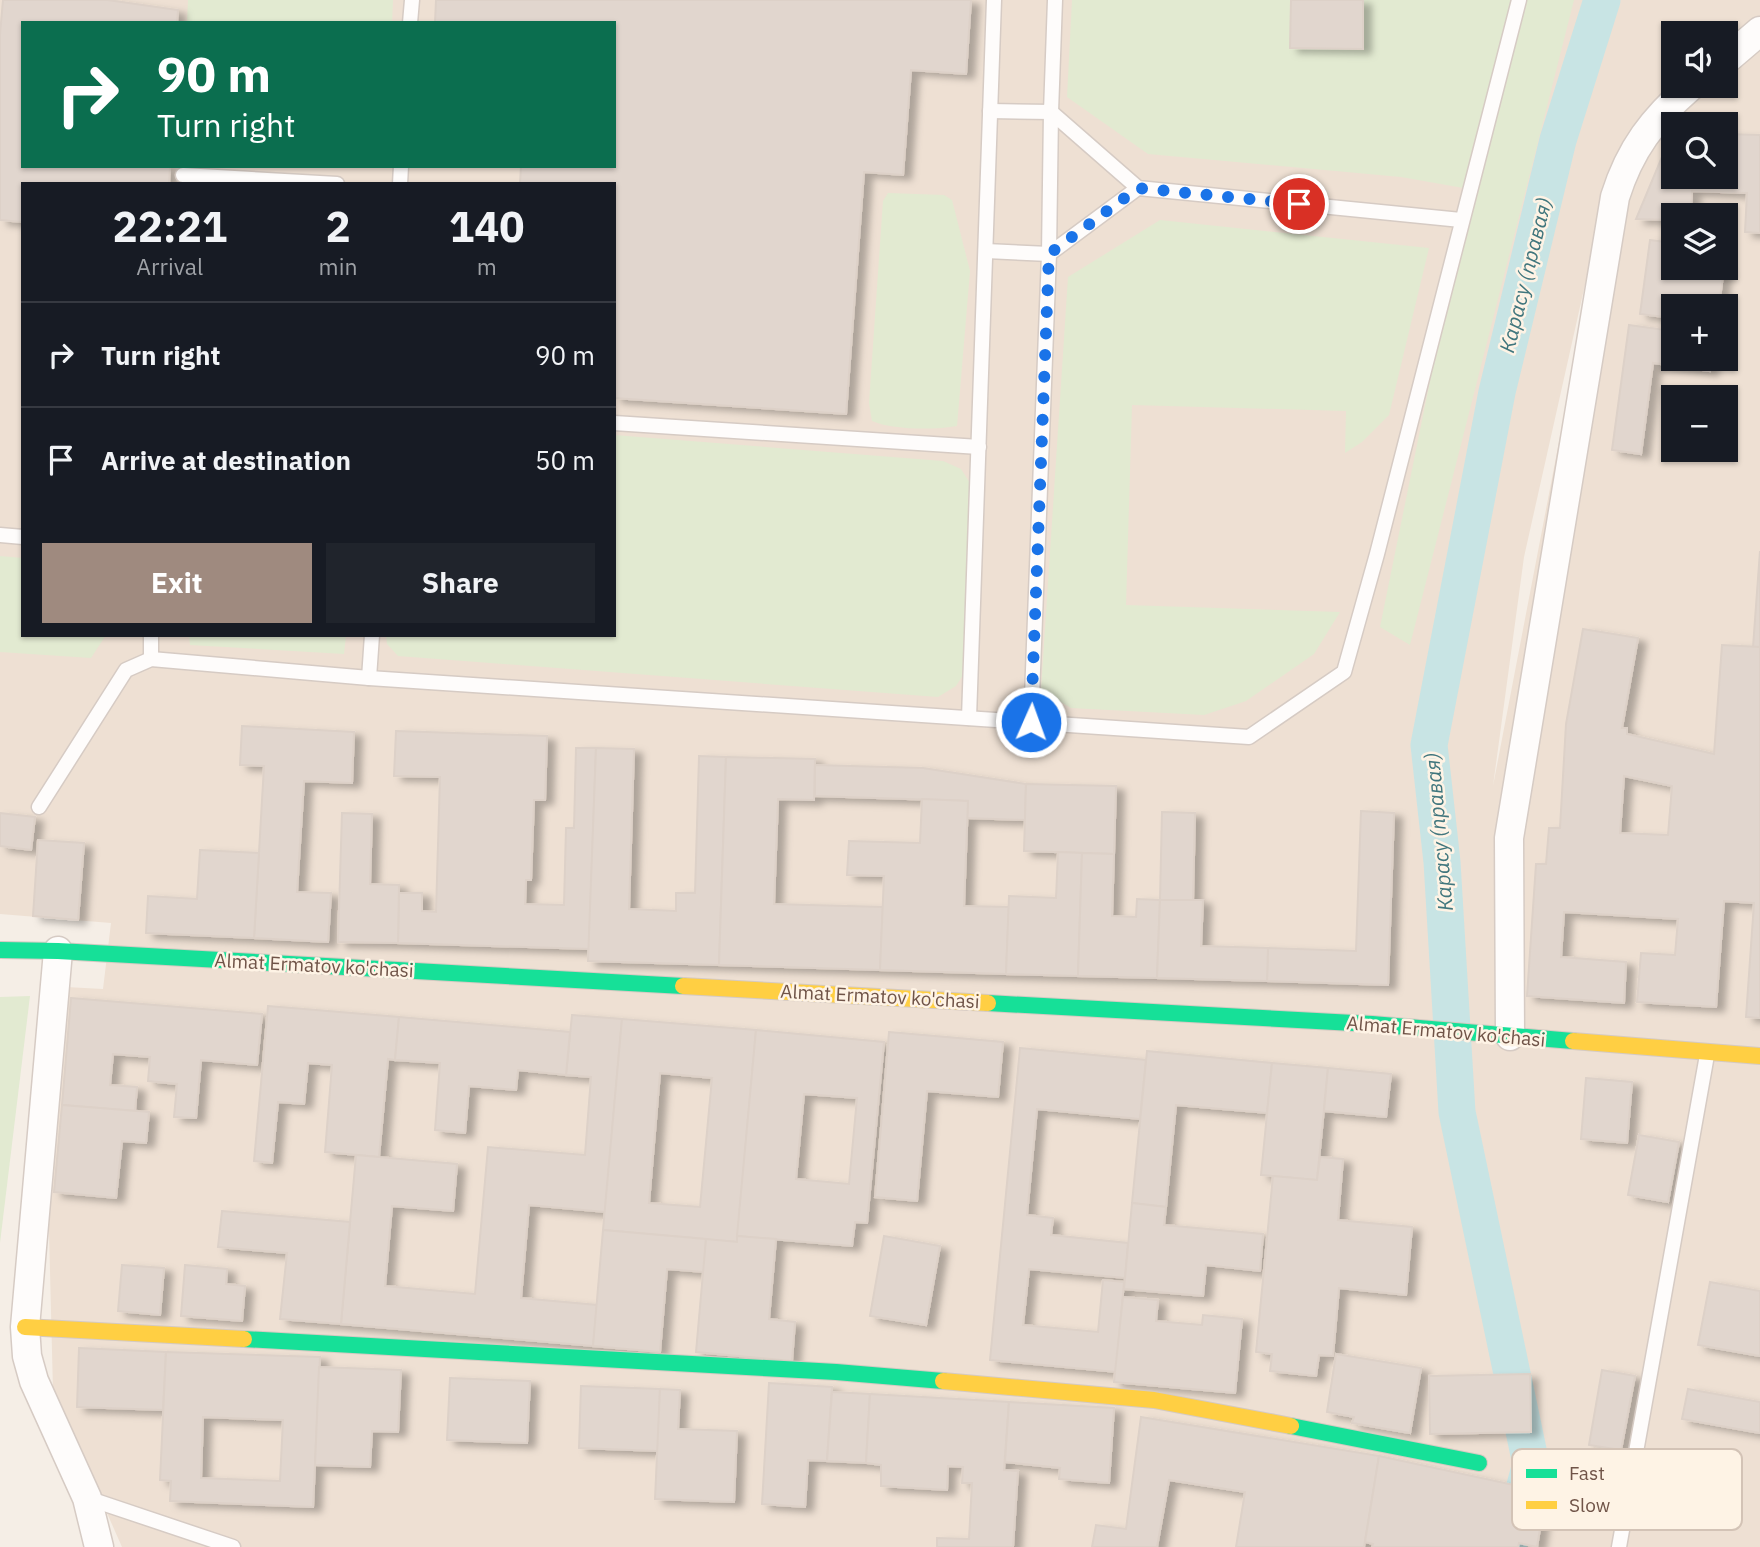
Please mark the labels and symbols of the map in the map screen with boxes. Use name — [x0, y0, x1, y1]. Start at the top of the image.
pin — [1269, 174, 1329, 234]
water label: Карасу (правая) — [1492, 195, 1558, 355]
position arrow — [994, 685, 1068, 759]
water label: Карасу (правая) — [1417, 752, 1459, 912]
street label: Almat Ermatov ko'chasi — [214, 948, 414, 982]
street label: Almat Ermatov ko'chasi — [780, 979, 980, 1013]
street label: Almat Ermatov ko'chasi — [1346, 1010, 1546, 1052]
legend — [1512, 1449, 1742, 1530]
text: Fast — [1569, 1461, 1605, 1485]
text: Slow — [1569, 1493, 1610, 1517]

